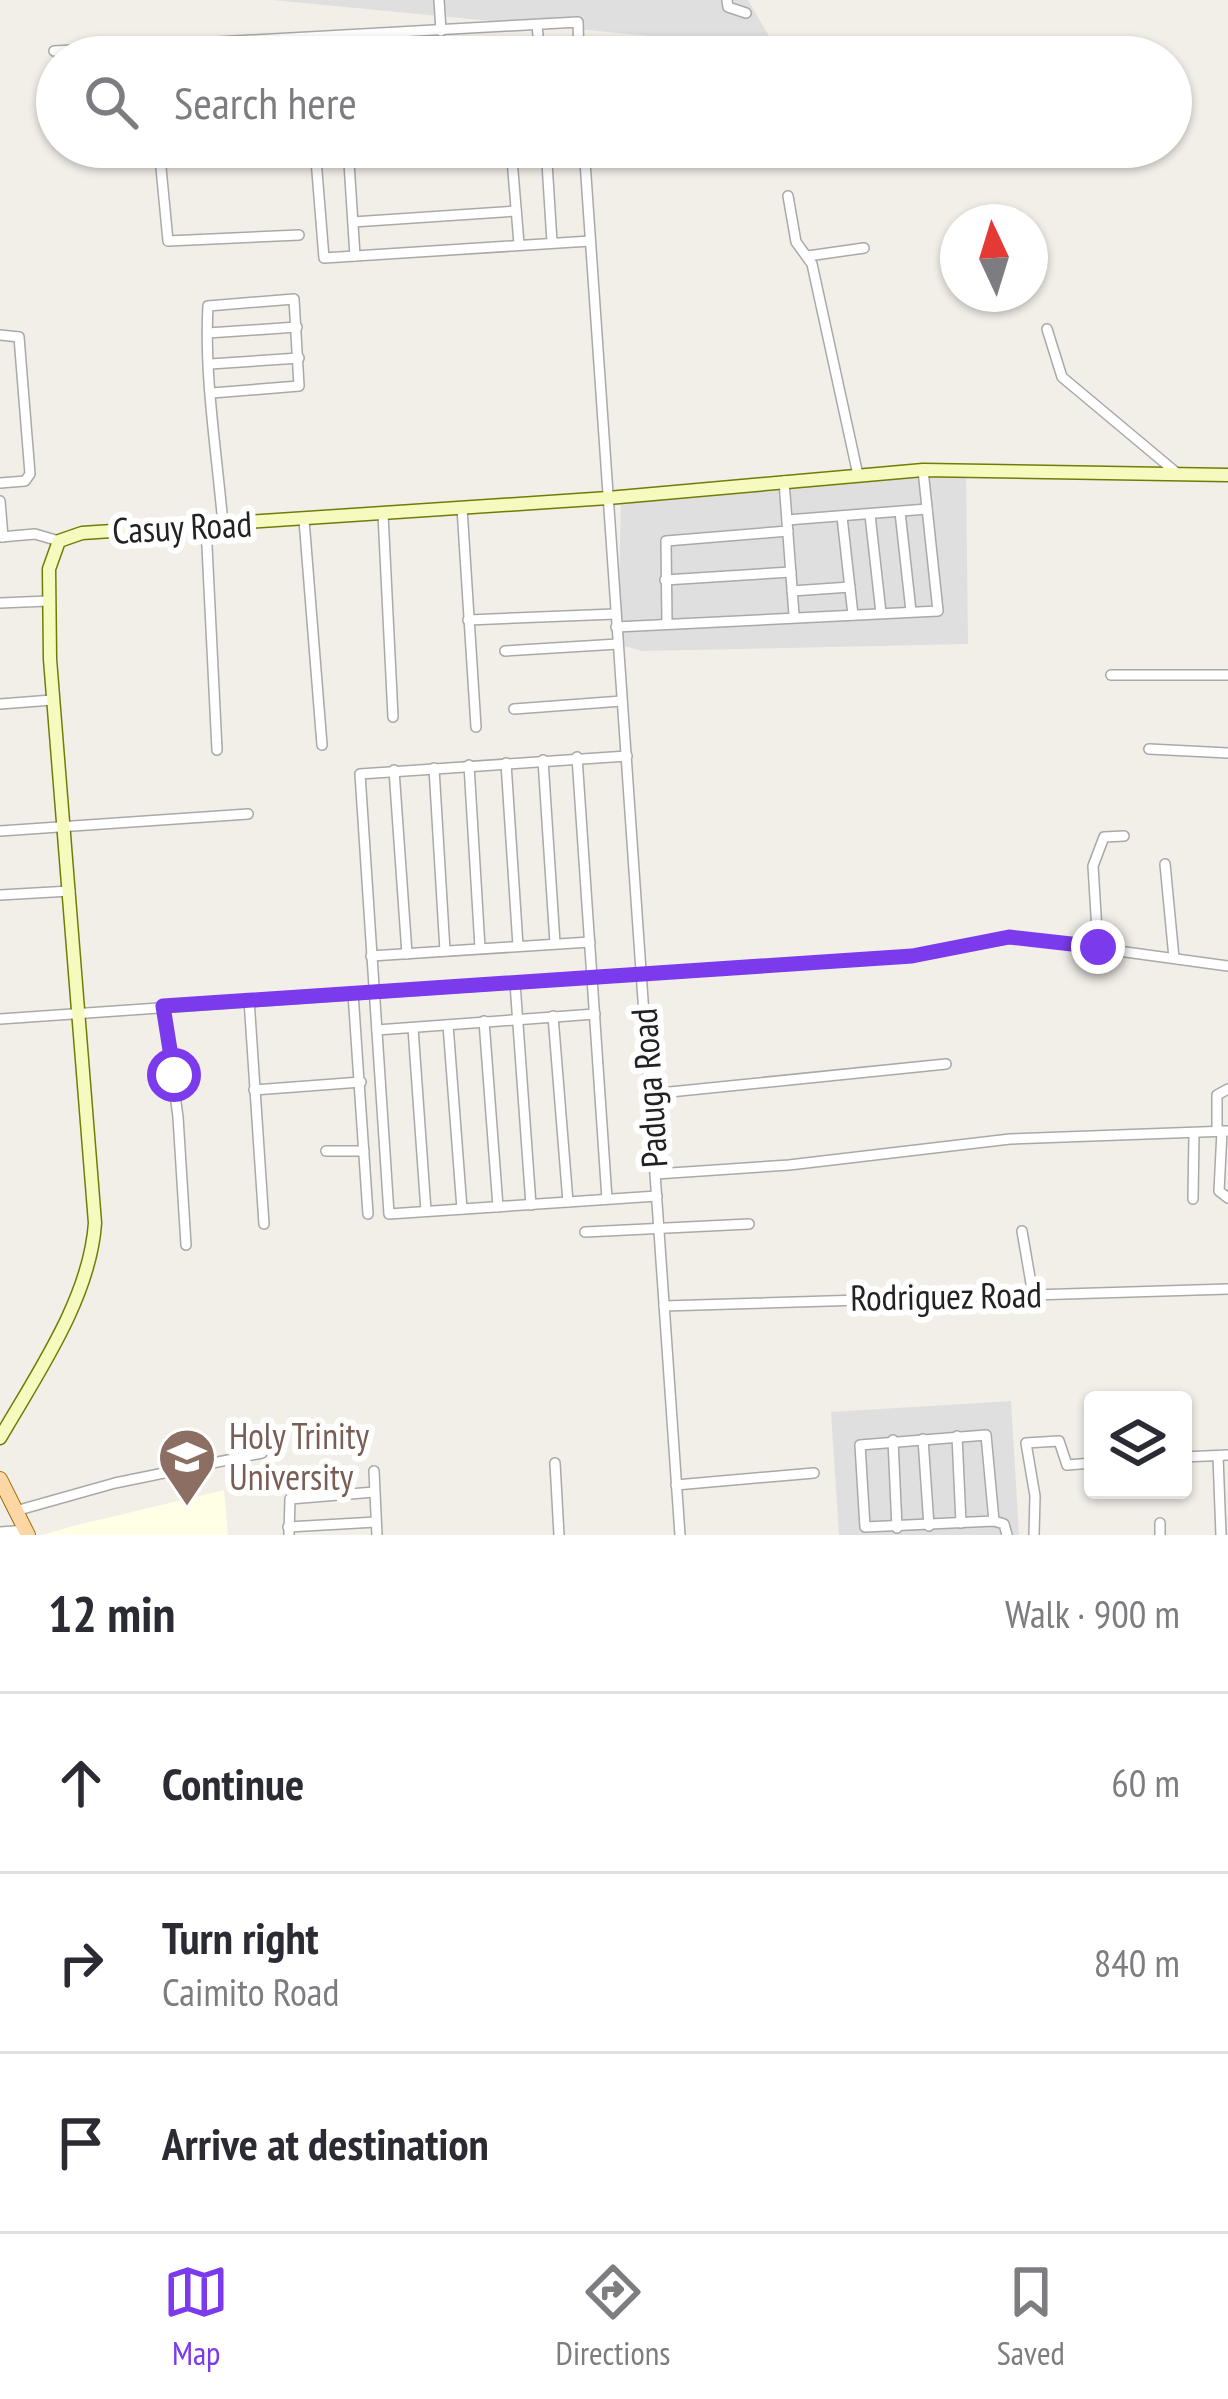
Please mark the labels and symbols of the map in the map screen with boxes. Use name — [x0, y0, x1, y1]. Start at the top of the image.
north arrow — [940, 204, 1048, 312]
street label: Casuy Road — [111, 499, 253, 554]
route end — [1071, 920, 1125, 974]
street label: Paduga Road — [619, 1007, 678, 1169]
route start — [147, 1048, 201, 1102]
street label: Rodriguez Road — [850, 1270, 1042, 1321]
place label: Holy Trinity University — [229, 1412, 369, 1500]
school or university icon: Holy Trinity University — [156, 1426, 218, 1508]

